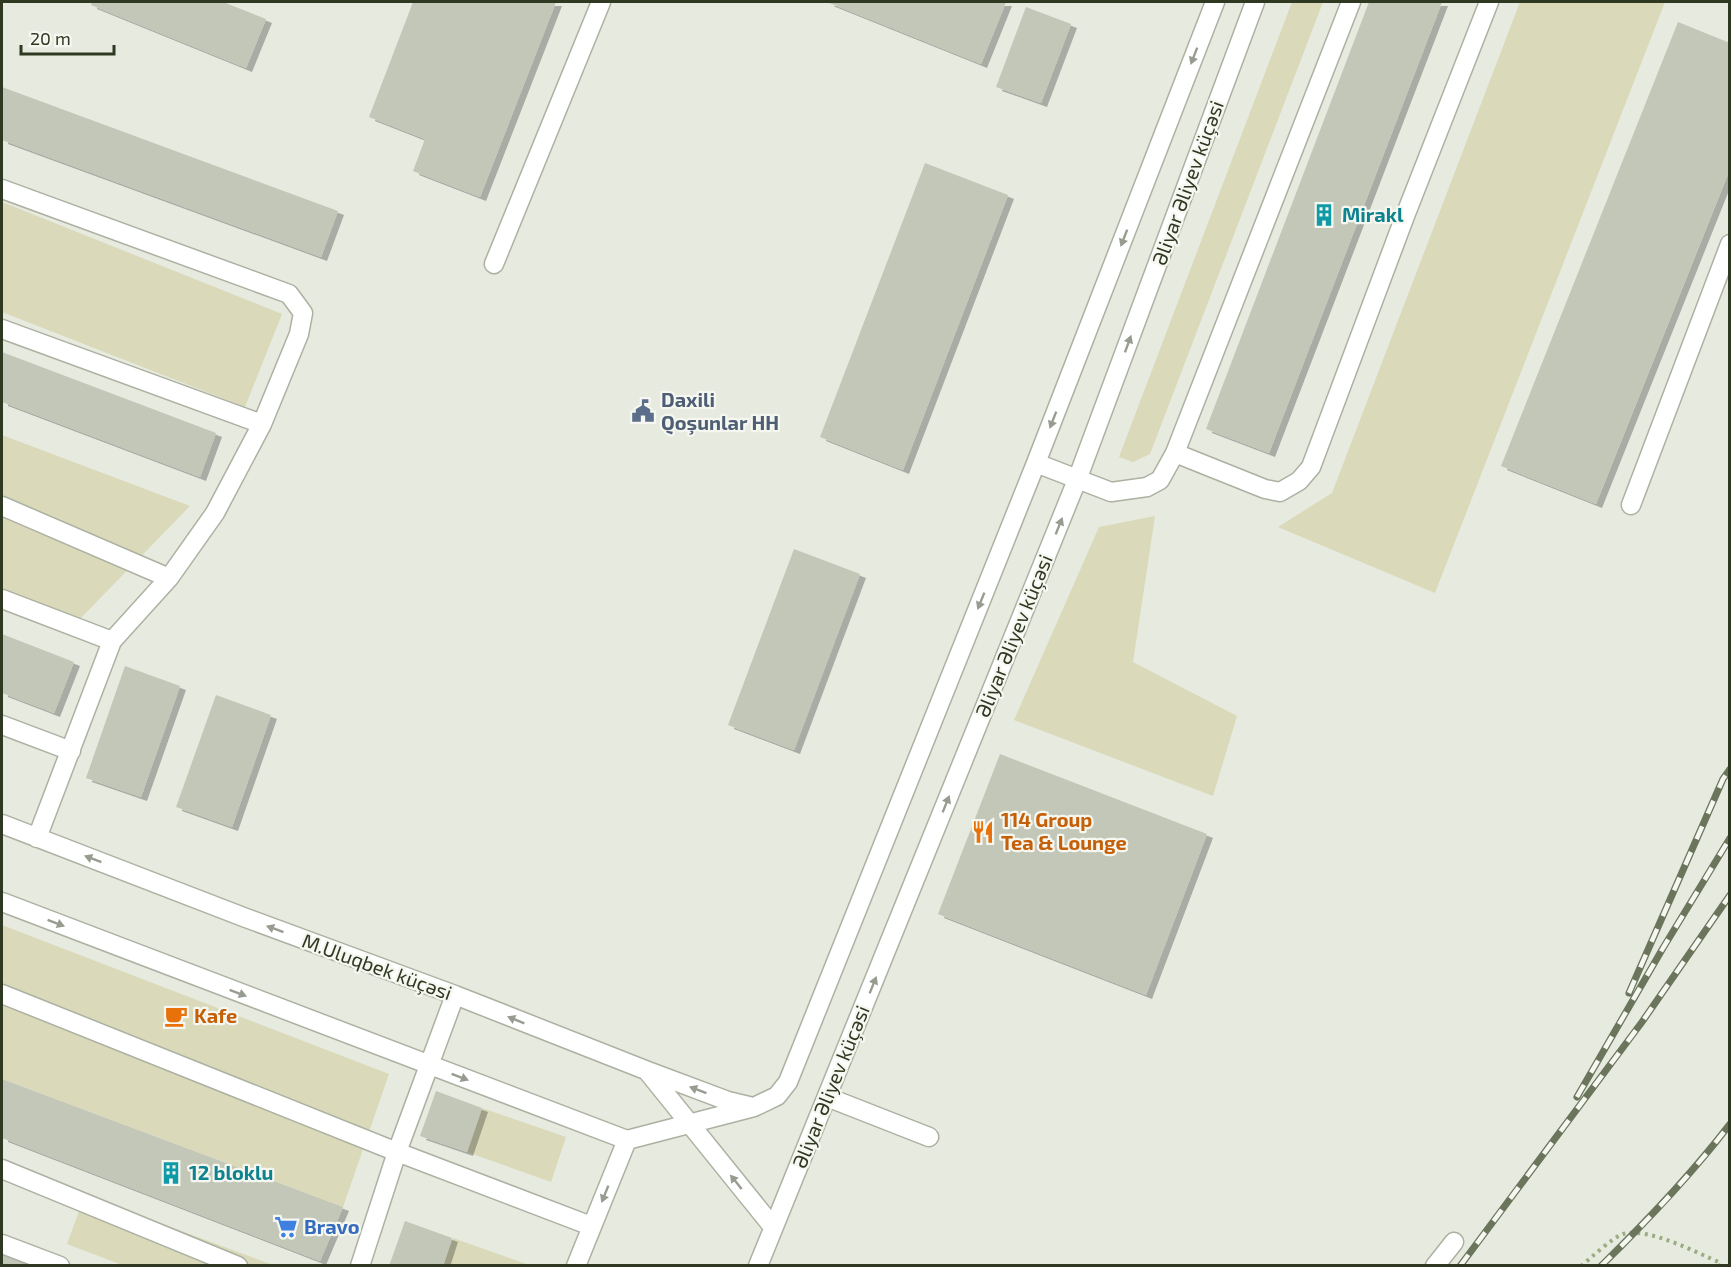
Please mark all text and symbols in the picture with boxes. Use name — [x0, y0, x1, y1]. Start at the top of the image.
scale bar — [21, 18, 114, 56]
text: 20 m — [30, 27, 71, 49]
one-way arrow — [1189, 47, 1198, 65]
street label: Əliyar Əliyev küçəsi — [1146, 97, 1229, 269]
building icon: Mirakl — [1311, 202, 1337, 228]
place label: Mirakl — [1342, 202, 1404, 226]
one-way arrow — [1118, 229, 1128, 247]
one-way arrow — [1123, 335, 1133, 353]
place label: Daxili Qoşunlar HH — [661, 387, 779, 435]
public building icon: Daxili Qoşunlar HH — [630, 398, 656, 424]
one-way arrow — [1048, 411, 1058, 429]
one-way arrow — [1055, 517, 1064, 535]
street label: Əliyar Əliyev küçəsi — [969, 551, 1058, 721]
one-way arrow — [976, 592, 985, 610]
one-way arrow — [942, 795, 951, 813]
place label: 114 Group Tea & Lounge — [1001, 807, 1127, 854]
restaurant icon: 114 Group Tea & Lounge — [970, 819, 996, 845]
one-way arrow — [83, 854, 101, 864]
one-way arrow — [47, 919, 65, 929]
one-way arrow — [266, 924, 284, 933]
street label: M.Uluqbek küçəsi — [299, 928, 456, 1005]
one-way arrow — [869, 976, 878, 994]
one-way arrow — [230, 988, 248, 998]
street label: Əliyar Əliyev küçəsi — [786, 1002, 875, 1172]
cafe icon: Kafe — [163, 1003, 189, 1029]
place label: Kafe — [194, 1003, 237, 1027]
one-way arrow — [507, 1014, 525, 1024]
one-way arrow — [451, 1073, 469, 1083]
one-way arrow — [689, 1085, 707, 1095]
building icon: 12 bloklu — [158, 1160, 184, 1186]
place label: 12 bloklu — [189, 1160, 273, 1184]
one-way arrow — [730, 1174, 743, 1190]
one-way arrow — [600, 1185, 609, 1203]
supermarket icon: Bravo — [273, 1214, 299, 1240]
place label: Bravo — [304, 1214, 360, 1238]

